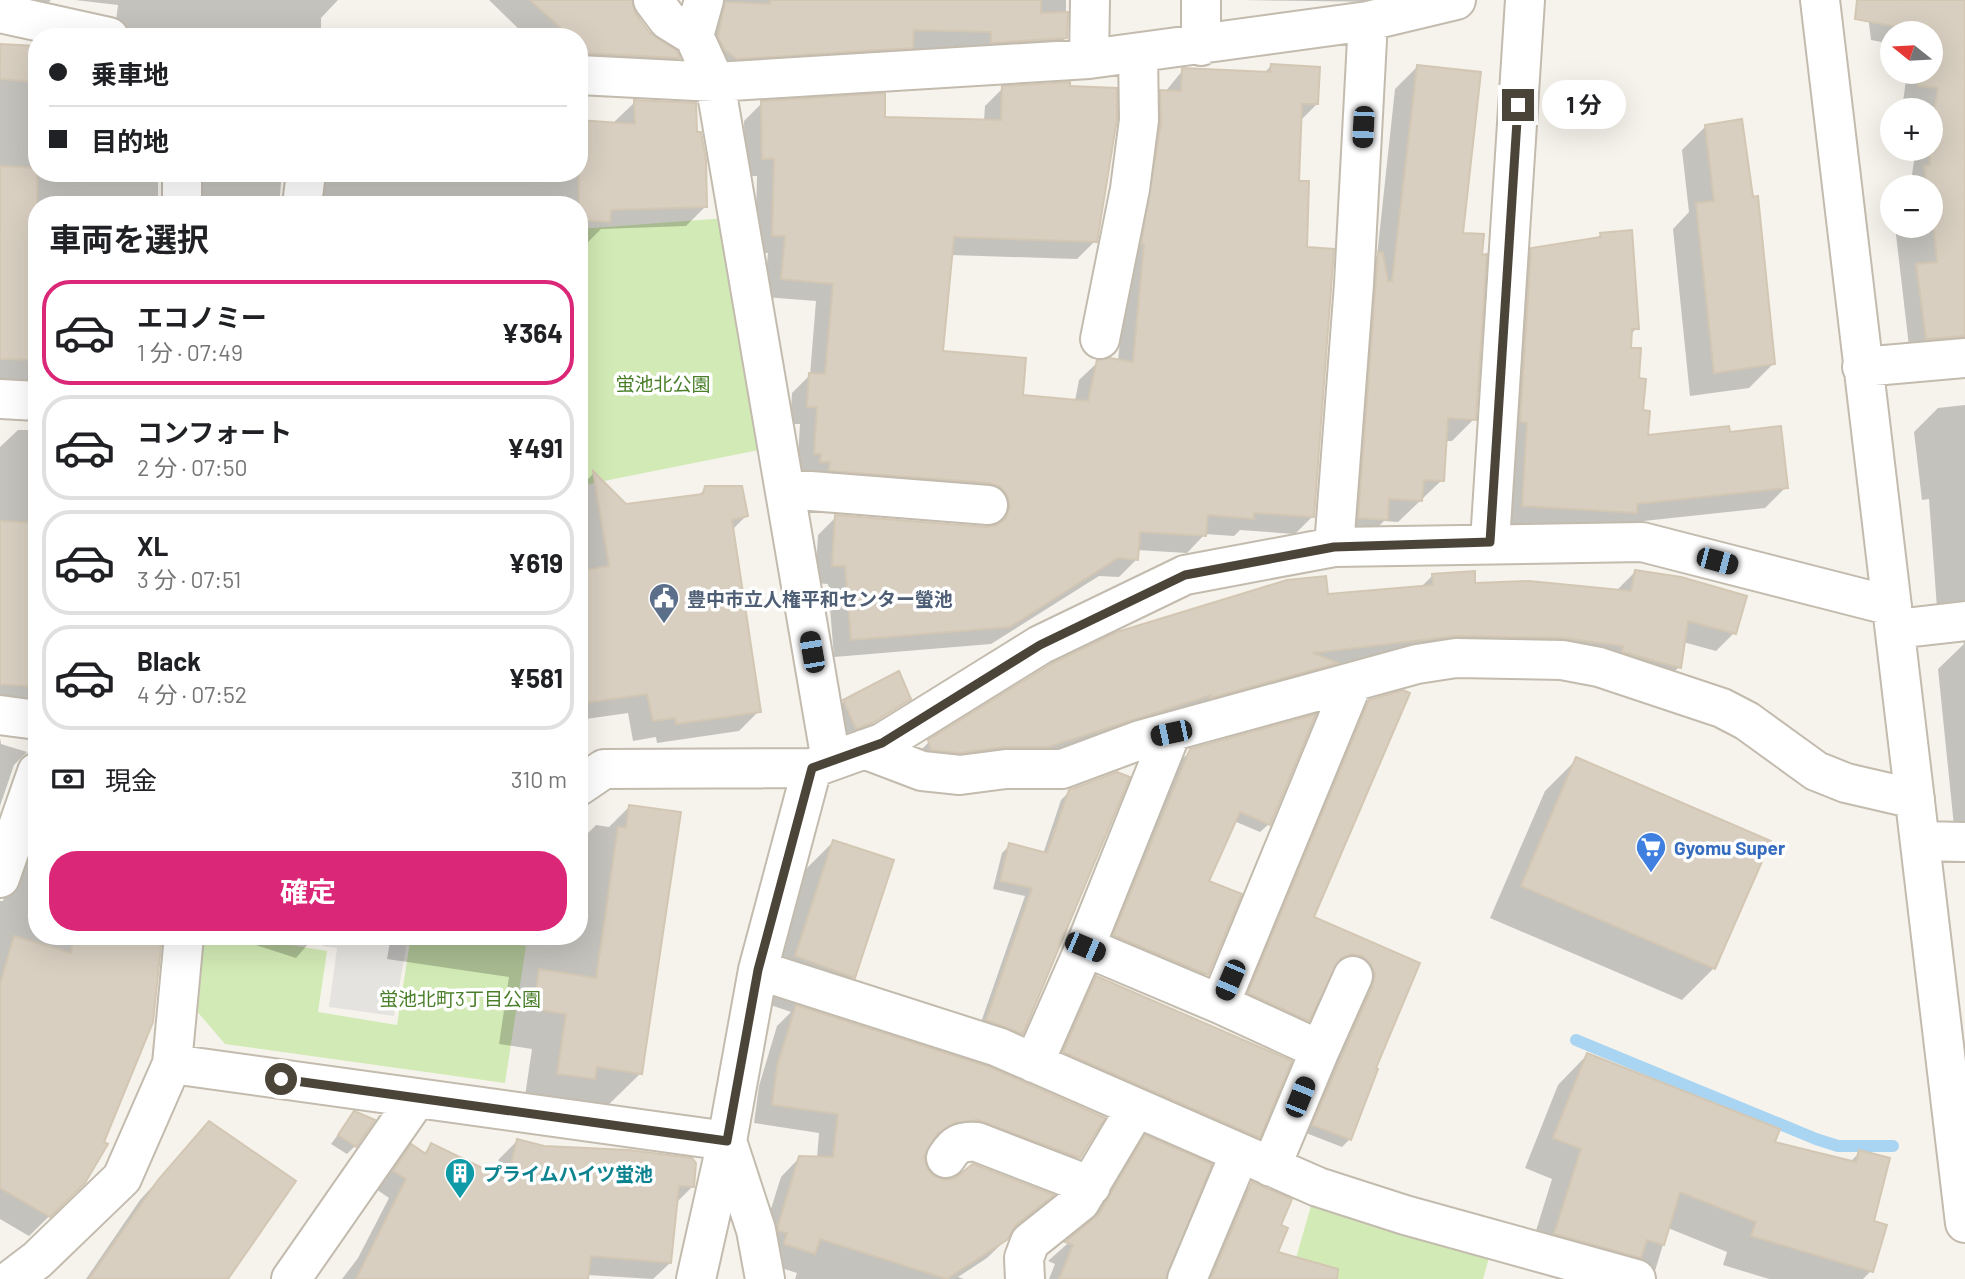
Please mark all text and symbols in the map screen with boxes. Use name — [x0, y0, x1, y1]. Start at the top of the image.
north arrow — [1880, 21, 1942, 84]
map controls — [1880, 21, 1943, 238]
text: 乗車地 — [91, 58, 169, 89]
callout: 1 分 — [1542, 80, 1626, 130]
route end — [1502, 89, 1534, 121]
text: 1 分 — [1566, 90, 1602, 118]
button: + — [1880, 98, 1943, 161]
car — [1352, 105, 1375, 149]
text: 目的地 — [91, 125, 169, 156]
button: − — [1880, 175, 1943, 238]
text: 車両を選択 — [49, 219, 209, 257]
icon: car — [53, 301, 116, 364]
text: エコノミー — [137, 301, 267, 332]
text: ¥364 — [501, 317, 563, 348]
text: 1 分 · 07:49 — [137, 338, 243, 366]
park label: 蛍池北公園 — [615, 372, 711, 395]
icon: car — [53, 416, 116, 479]
text: コンフォート — [137, 416, 292, 447]
text: ¥491 — [507, 432, 563, 463]
text: 2 分 · 07:50 — [137, 453, 247, 481]
text: XL — [137, 530, 168, 561]
icon: car — [53, 531, 116, 594]
car — [1694, 545, 1741, 577]
text: ¥619 — [508, 547, 563, 578]
text: 3 分 · 07:51 — [137, 565, 241, 593]
public building icon: 豊中市立人権平和センター螢池 — [647, 581, 681, 625]
place label: 豊中市立人権平和センター螢池 — [687, 587, 953, 610]
car — [799, 629, 826, 675]
text: Black — [137, 645, 201, 676]
icon: car — [53, 646, 116, 709]
text: ¥581 — [508, 662, 563, 693]
text: 4 分 · 07:52 — [137, 680, 247, 708]
car — [1149, 718, 1194, 748]
icon: cash — [49, 760, 87, 798]
text: 現金 — [105, 764, 157, 795]
text: 310 m — [511, 765, 567, 793]
supermarket icon: Gyomu Super — [1634, 830, 1668, 874]
place label: Gyomu Super — [1674, 836, 1786, 859]
button: 確定 — [49, 851, 567, 931]
car — [1062, 929, 1109, 965]
car — [1213, 957, 1248, 1003]
park label: 蛍池北町3丁目公園 — [379, 987, 541, 1010]
route start — [265, 1063, 297, 1095]
car — [1283, 1074, 1318, 1120]
building icon: プライムハイツ蛍池 — [443, 1156, 477, 1200]
place label: プライムハイツ蛍池 — [483, 1162, 653, 1185]

